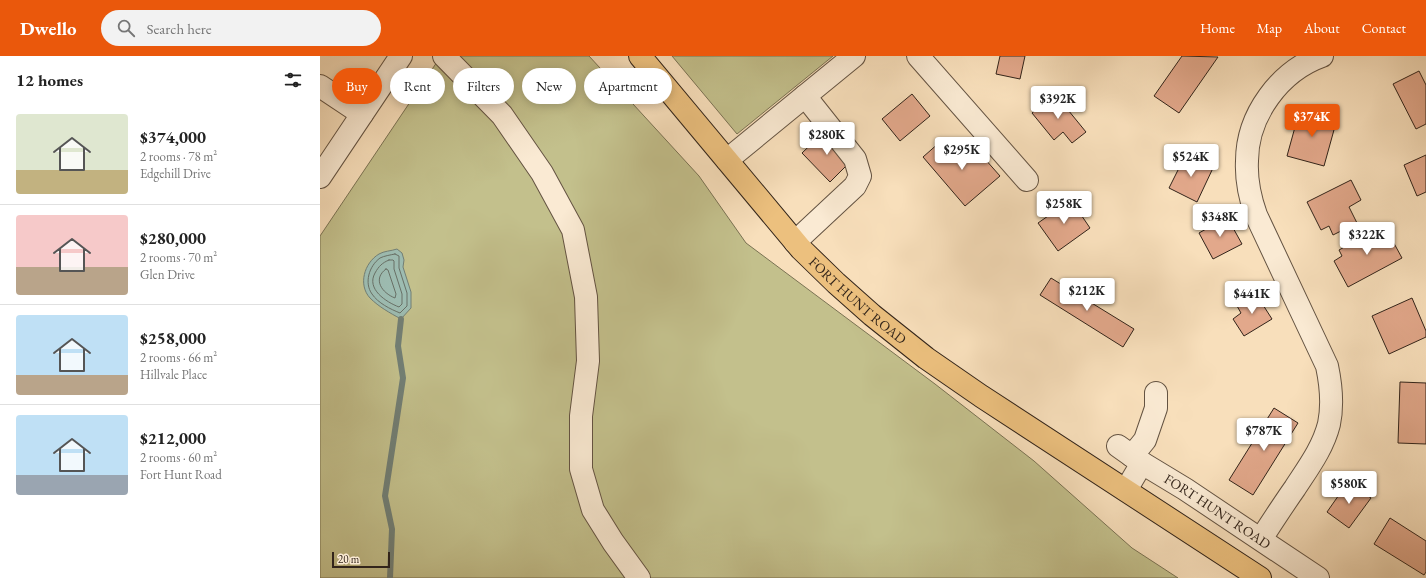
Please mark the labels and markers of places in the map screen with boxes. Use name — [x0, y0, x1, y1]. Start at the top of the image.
pin: $392K — [1030, 86, 1086, 120]
pin: $374K — [1284, 104, 1340, 138]
pin: $280K — [799, 122, 855, 156]
pin: $295K — [934, 137, 990, 171]
pin: $524K — [1163, 144, 1219, 178]
pin: $258K — [1036, 191, 1092, 225]
pin: $348K — [1192, 204, 1248, 238]
pin: $322K — [1339, 222, 1395, 256]
pin: $212K — [1059, 278, 1115, 312]
pin: $441K — [1224, 281, 1280, 315]
pin: $787K — [1236, 418, 1292, 452]
pin: $580K — [1321, 471, 1377, 505]

